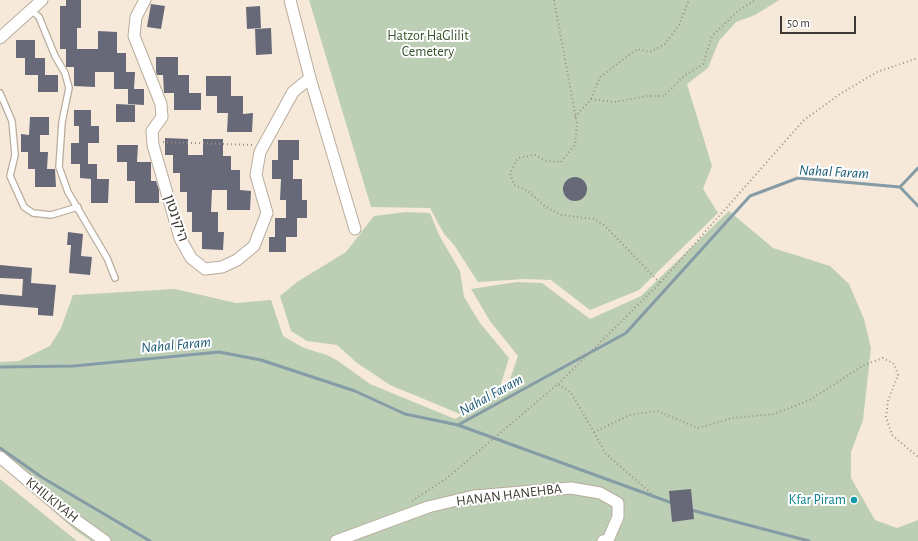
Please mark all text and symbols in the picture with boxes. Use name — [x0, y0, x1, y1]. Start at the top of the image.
scale bar — [782, 8, 858, 34]
text: 50 m — [787, 17, 810, 29]
park label: Hatzor HaGlilit Cemetery — [387, 28, 469, 60]
water label: Nahal Faram — [799, 161, 869, 183]
street label: היקינטון — [160, 192, 192, 244]
water label: Nahal Faram — [140, 333, 212, 357]
water label: Nahal Faram — [456, 370, 526, 420]
street label: KHILKIYAH — [22, 474, 82, 526]
street label: HANAN HANEHBA — [455, 480, 563, 510]
place label: Kfar Piram — [789, 492, 846, 508]
marker: Kfar Piram — [849, 495, 859, 505]

